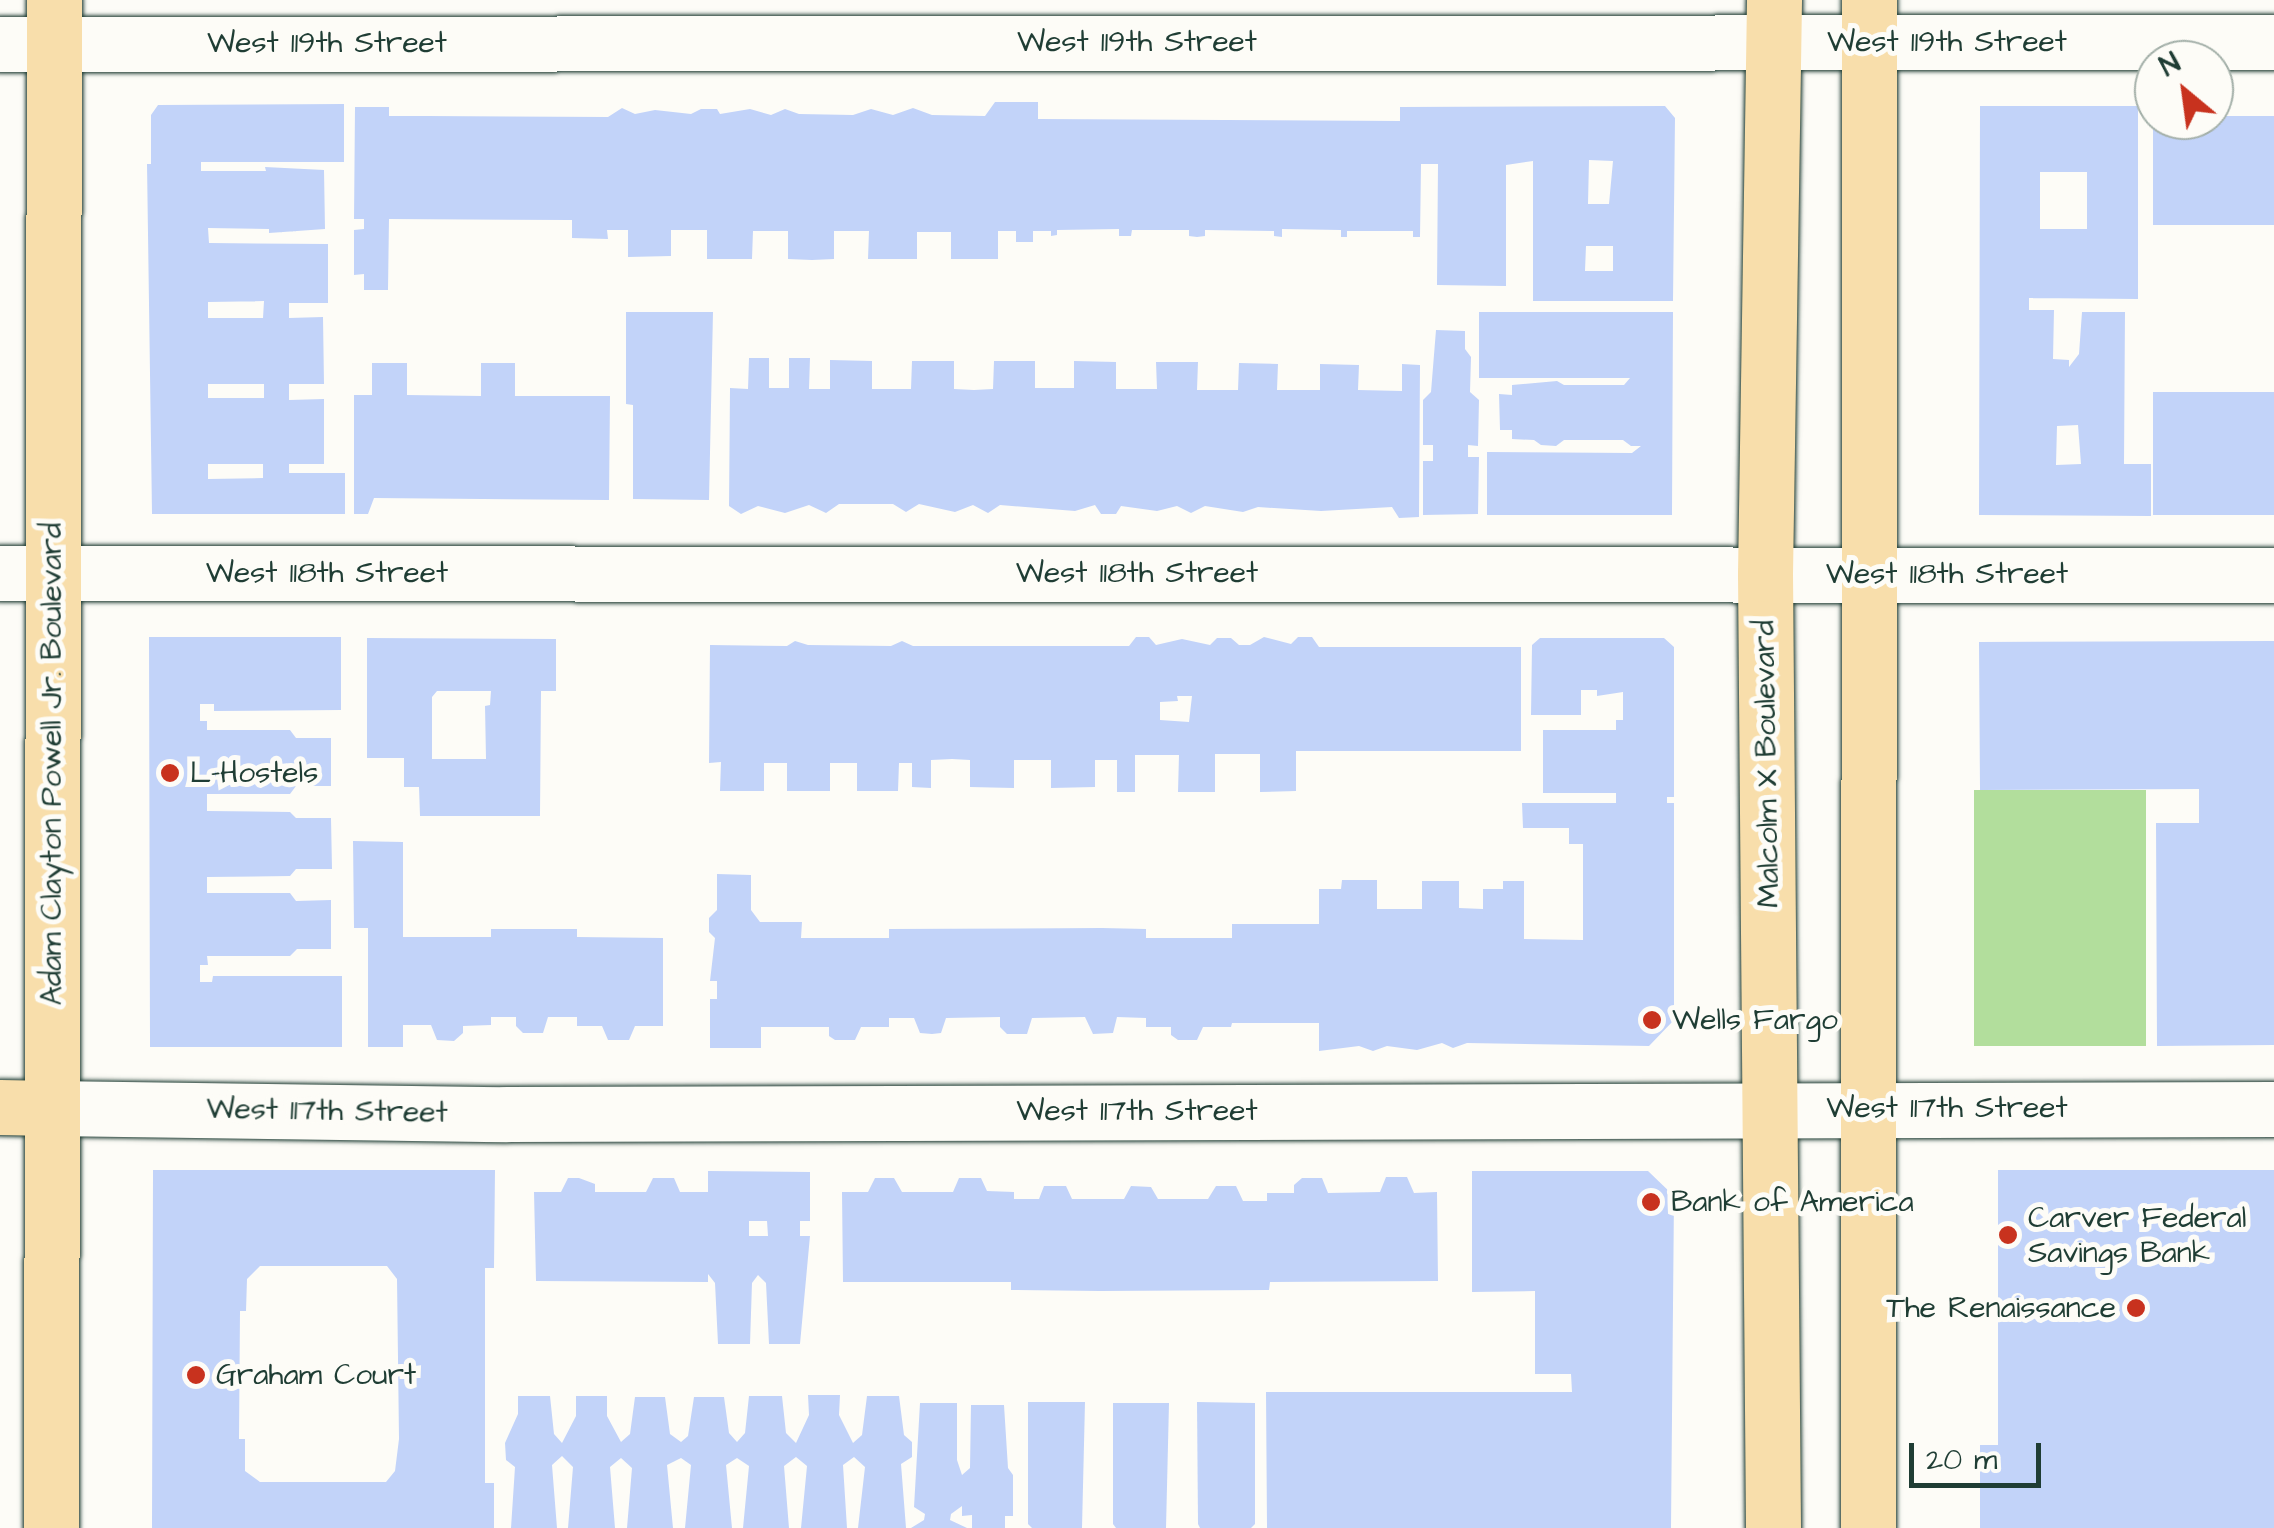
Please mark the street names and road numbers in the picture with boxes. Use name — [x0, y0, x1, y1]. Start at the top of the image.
street label: West 119th Street — [1017, 24, 1257, 60]
street label: West 119th Street — [1827, 24, 2067, 60]
street label: West 119th Street — [207, 25, 447, 61]
street label: Adam Clayton Powell Jr. Boulevard — [34, 523, 70, 1005]
street label: West 118th Street — [206, 555, 448, 591]
street label: West 118th Street — [1016, 555, 1258, 591]
street label: West 118th Street — [1826, 556, 2068, 592]
street label: Malcolm X Boulevard — [1746, 620, 1788, 908]
street label: West 117th Street — [1826, 1090, 2068, 1126]
street label: West 117th Street — [206, 1091, 448, 1131]
street label: West 117th Street — [1016, 1093, 1258, 1129]

